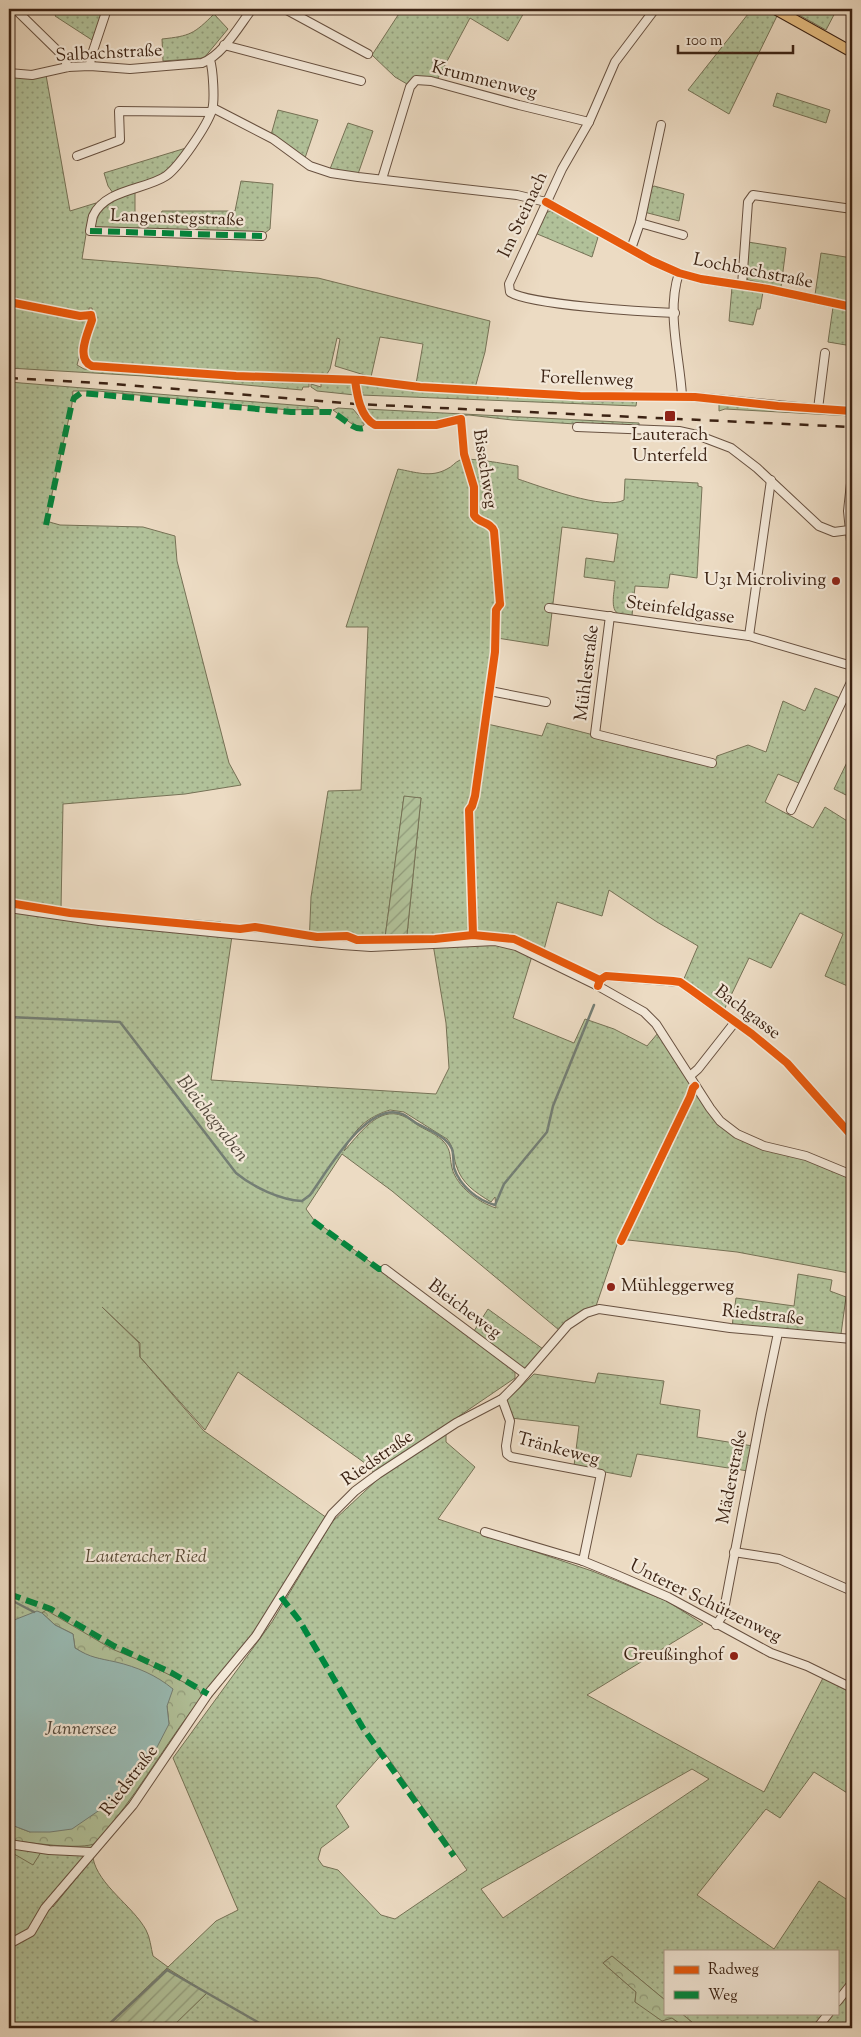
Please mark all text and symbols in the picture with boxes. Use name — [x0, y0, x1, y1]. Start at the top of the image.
scale bar — [678, 22, 794, 54]
text: 100 m — [686, 31, 723, 52]
street label: Salbachstraße — [55, 38, 163, 70]
street label: Krummenweg — [428, 55, 540, 107]
street label: Im Steinach — [493, 167, 555, 262]
street label: Langenstegstraße — [110, 204, 244, 234]
street label: Lochbachstraße — [691, 248, 815, 296]
street label: Forellenweg — [540, 365, 634, 395]
marker: Lauterach Unterfeld — [663, 409, 677, 423]
place label: Lauterach Unterfeld — [631, 423, 709, 470]
street label: Bisachweg — [465, 427, 503, 511]
place label: U31 Microliving — [704, 568, 826, 594]
marker: U31 Microliving — [830, 575, 842, 587]
street label: Steinfeldgasse — [624, 590, 736, 632]
street label: Mühlestraße — [569, 623, 607, 723]
street label: Bachgasse — [708, 979, 786, 1047]
water label: Bleichegraben — [169, 1070, 255, 1168]
street label: Bleicheweg — [422, 1274, 506, 1346]
place label: Mühleggerweg — [621, 1274, 734, 1300]
marker: Mühleggerweg — [605, 1281, 617, 1293]
street label: Riedstraße — [721, 1299, 805, 1333]
street label: Riedstraße — [337, 1425, 419, 1493]
street label: Tränkeweg — [514, 1427, 602, 1474]
street label: Mäderstraße — [711, 1427, 755, 1527]
park label: Lauteracher Ried — [85, 1545, 207, 1571]
street label: Unterer Schützenweg — [624, 1554, 786, 1650]
place label: Greußinghof — [623, 1643, 725, 1669]
marker: Greußinghof — [728, 1650, 740, 1662]
water label: Jannersee — [44, 1716, 117, 1743]
street label: Riedstraße — [95, 1740, 165, 1822]
legend — [664, 1950, 838, 2014]
text: Radweg — [708, 1960, 759, 1981]
text: Weg — [708, 1986, 738, 2007]

